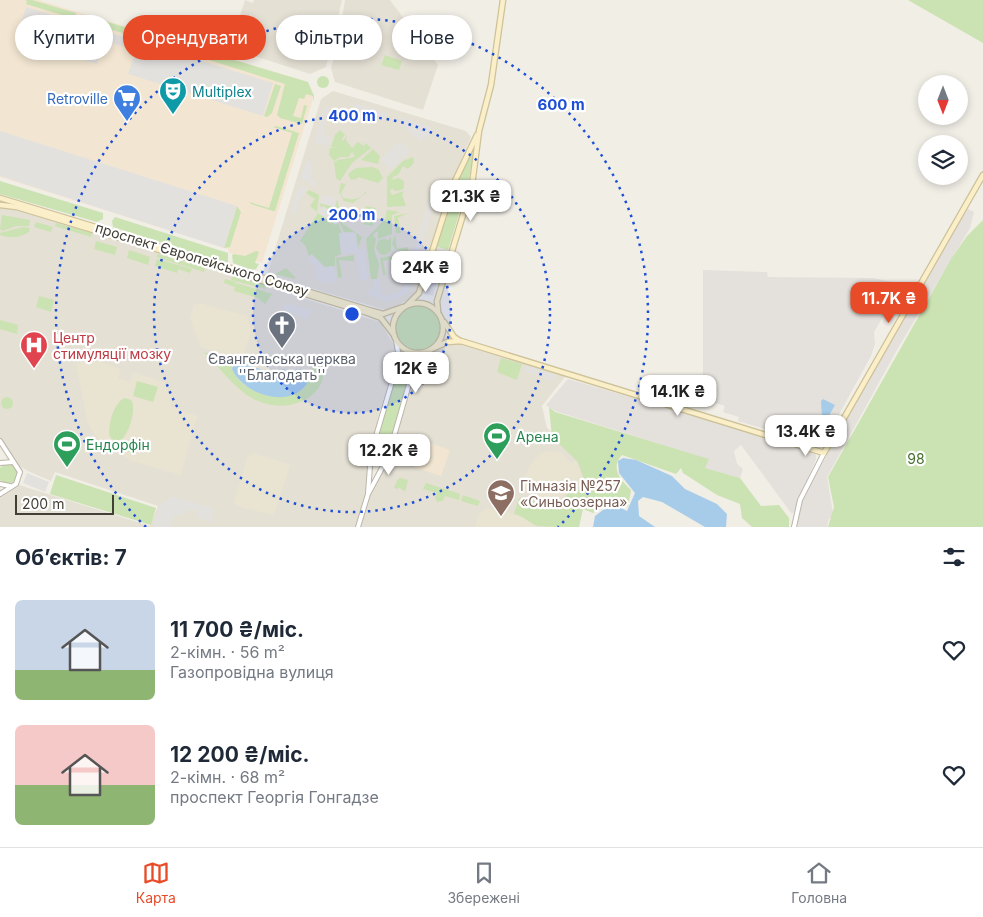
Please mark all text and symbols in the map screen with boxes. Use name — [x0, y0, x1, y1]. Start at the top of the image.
chip: Купити — [15, 15, 113, 60]
chip: Орендувати — [123, 15, 266, 60]
chip: Фільтри — [276, 15, 382, 60]
chip: Нове — [392, 15, 472, 60]
north arrow — [918, 75, 968, 125]
map controls — [918, 75, 968, 185]
theatre icon: Multiplex — [158, 76, 188, 115]
supermarket icon: Retroville — [112, 83, 142, 122]
place label: Multiplex — [192, 83, 252, 100]
place label: Retroville — [47, 90, 108, 107]
text: 600 m — [537, 95, 585, 114]
text: 400 m — [328, 106, 376, 125]
button: layers — [918, 135, 968, 185]
pin: 21.3K ₴ — [425, 180, 517, 222]
text: 21.3K ₴ — [441, 186, 501, 206]
text: 200 m — [329, 205, 375, 224]
street label: проспект Європейського Союзу — [93, 218, 311, 300]
pin: 24K ₴ — [391, 250, 461, 293]
text: 24K ₴ — [402, 257, 450, 277]
pin: 11.7K ₴ — [843, 282, 935, 324]
text: 11.7K ₴ — [861, 288, 917, 308]
centre of rings — [343, 305, 361, 323]
church icon: Євангельська церква ''Благодать'' — [267, 310, 297, 349]
place label: Центр стимуляції мозку — [53, 329, 171, 362]
hospital icon: Центр стимуляції мозку — [19, 330, 49, 369]
place label: Євангельська церква ''Благодать'' — [208, 350, 356, 383]
pin: 12K ₴ — [381, 352, 451, 394]
text: 12K ₴ — [394, 358, 438, 378]
pin: 14.1K ₴ — [632, 374, 724, 417]
text: 14.1K ₴ — [650, 381, 706, 401]
pin: 13.4K ₴ — [760, 414, 852, 457]
sports icon: Арена — [482, 421, 512, 460]
text: 13.4K ₴ — [776, 421, 836, 441]
place label: Арена — [516, 428, 559, 445]
sports icon: Ендорфін — [52, 429, 82, 468]
pin: 12.2K ₴ — [343, 434, 435, 476]
place label: Ендорфін — [86, 436, 150, 453]
text: 12.2K ₴ — [359, 440, 419, 460]
park label: 98 — [907, 450, 925, 467]
place label: Гімназія №257 «Синьоозерна» — [520, 477, 628, 510]
school or university icon: Гімназія №257 «Синьоозерна» — [486, 478, 516, 517]
scale bar — [15, 492, 114, 515]
text: 200 m — [22, 495, 64, 512]
icon: filters — [940, 543, 968, 571]
text: Об’єктів: 7 — [15, 545, 127, 570]
text: 11 700 ₴/міс. — [170, 617, 304, 642]
icon: home — [55, 620, 115, 680]
icon: heart — [940, 636, 968, 664]
text: 2-кімн. · 56 m² — [170, 642, 285, 662]
text: Газопровідна вулиця — [170, 662, 334, 682]
text: 12 200 ₴/міс. — [170, 742, 310, 767]
icon: home — [55, 745, 115, 805]
icon: heart — [940, 761, 968, 789]
text: 2-кімн. · 68 m² — [170, 767, 285, 787]
text: проспект Георгія Гонгадзе — [170, 787, 379, 807]
tab: Карта — [136, 859, 176, 906]
tab: Збережені — [447, 859, 520, 906]
tab: Головна — [791, 859, 847, 906]

